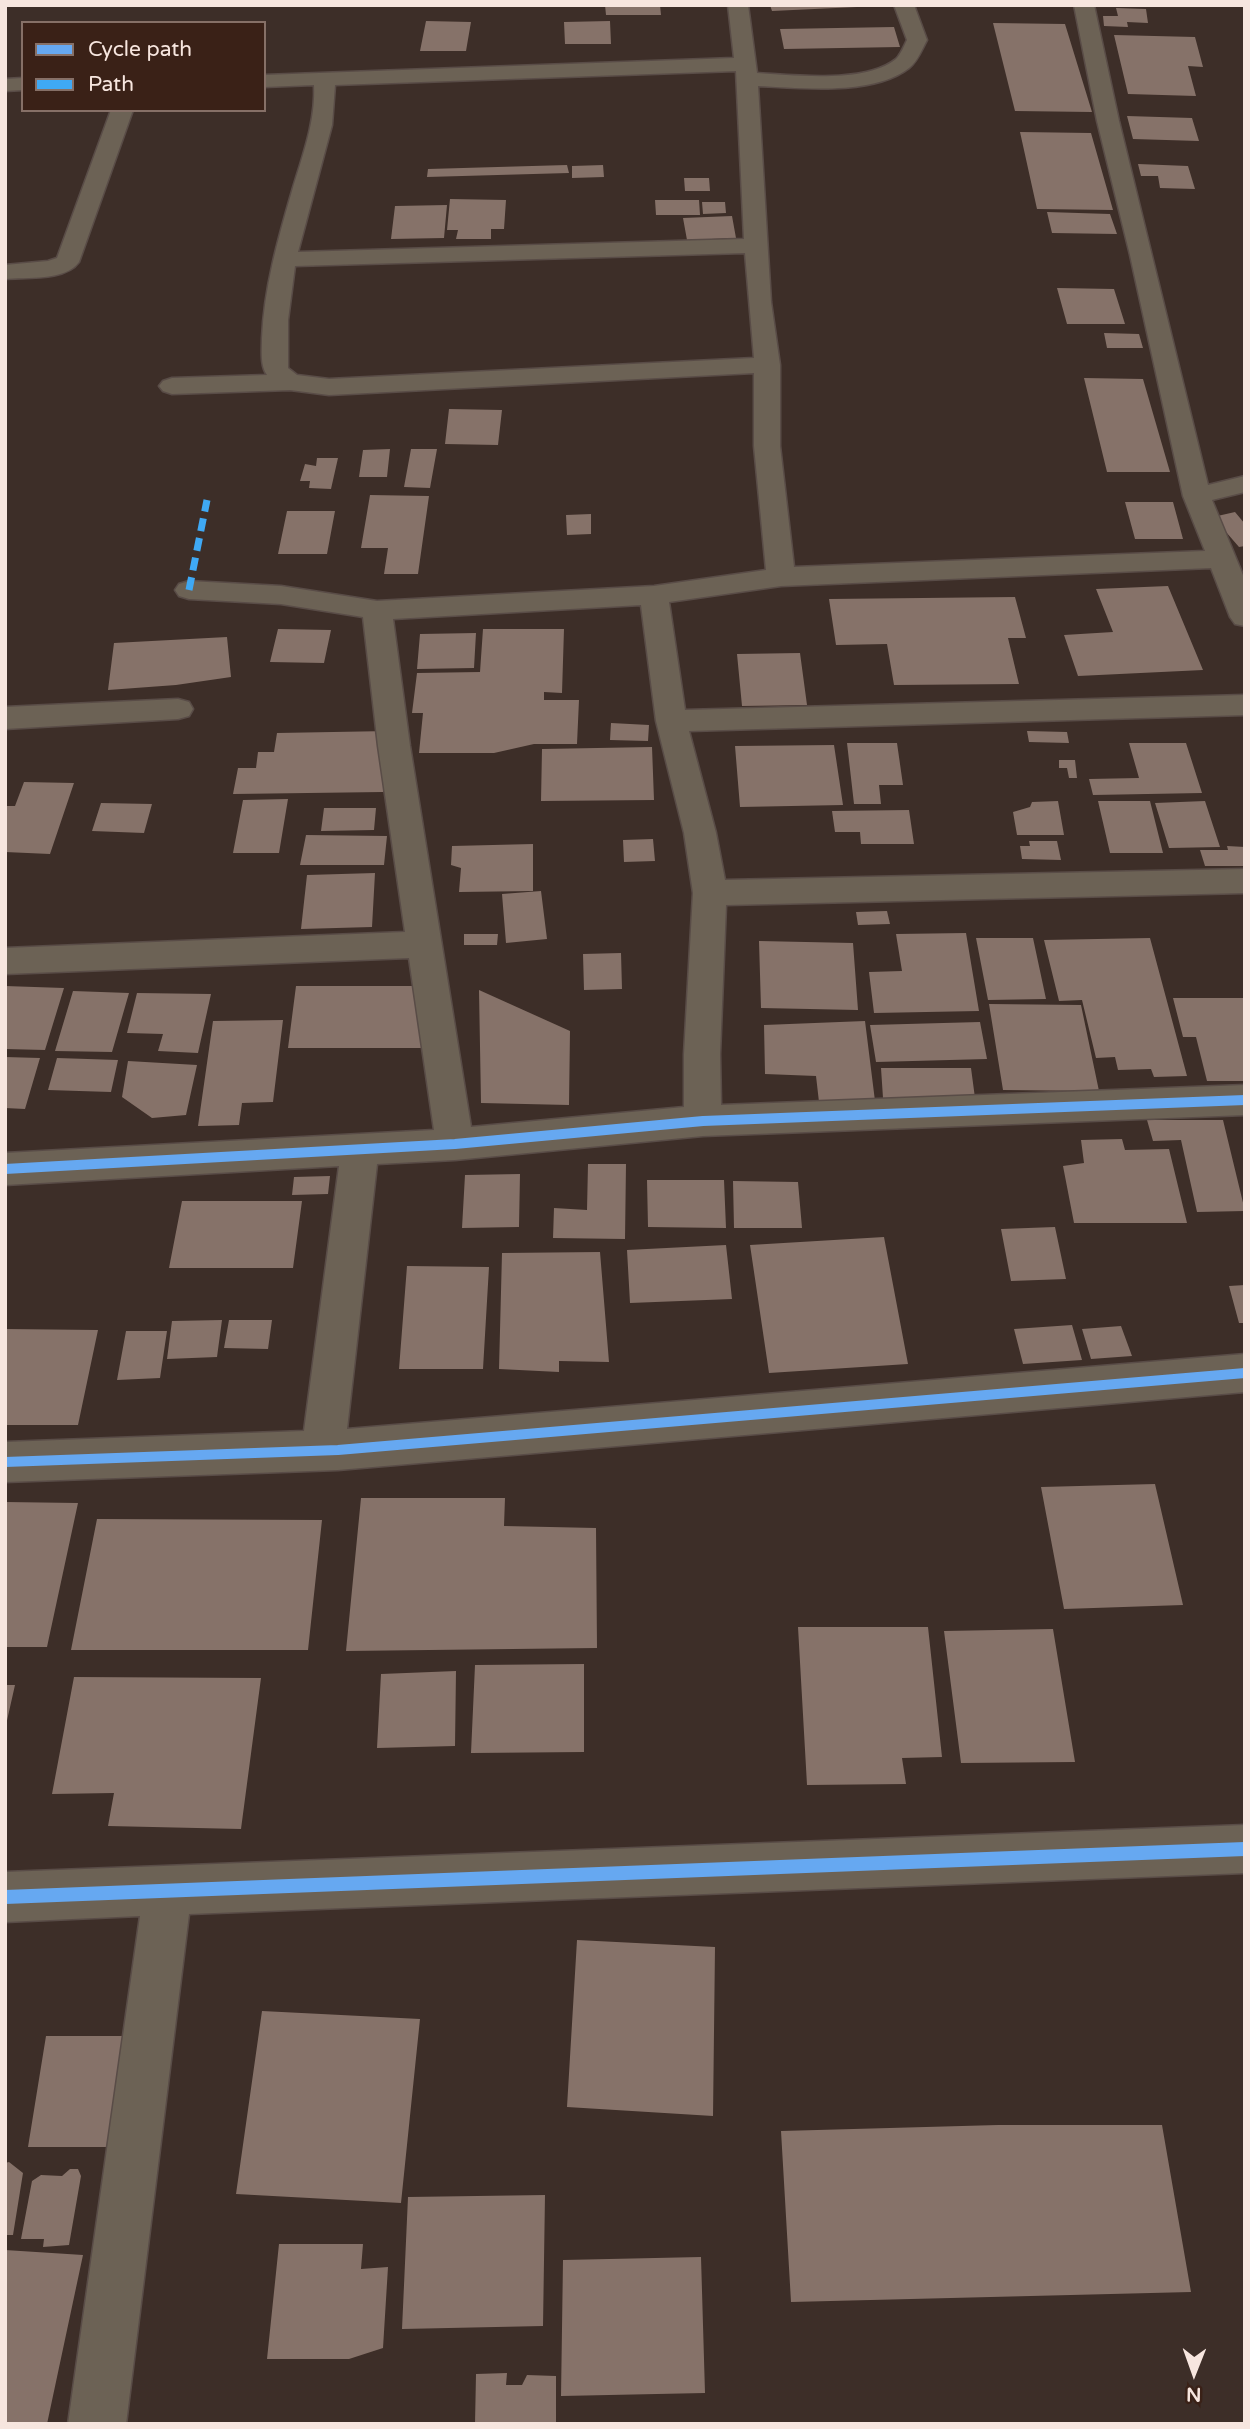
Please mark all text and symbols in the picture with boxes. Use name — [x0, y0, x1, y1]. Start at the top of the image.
legend — [21, 21, 266, 112]
text: Cycle path — [88, 37, 192, 62]
text: Path — [88, 72, 134, 97]
north arrow — [1159, 2338, 1229, 2408]
text: N — [1186, 2383, 1201, 2405]

